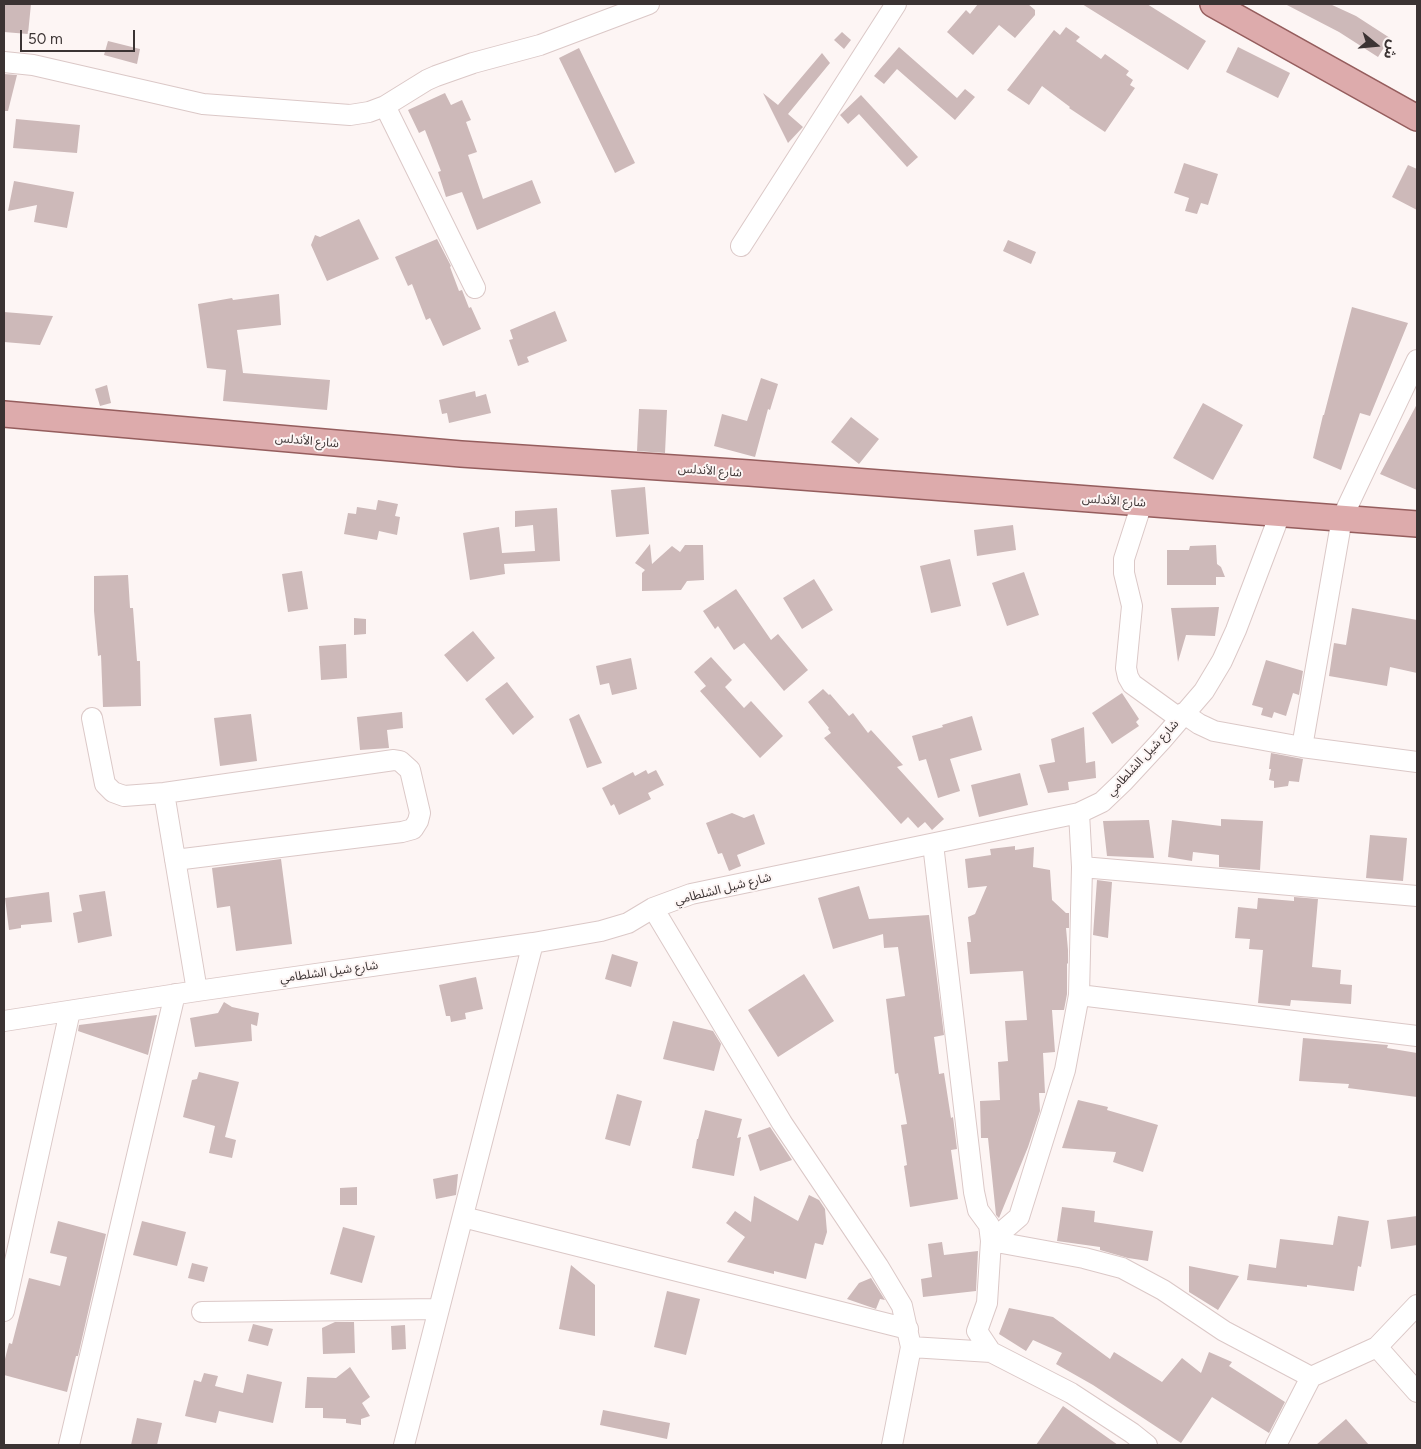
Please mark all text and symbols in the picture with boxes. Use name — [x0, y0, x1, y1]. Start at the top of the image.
scale bar — [22, 20, 138, 52]
north arrow — [1351, 20, 1401, 70]
text: 50 m — [28, 30, 63, 48]
text: ش — [1380, 38, 1402, 61]
street label: شارع الأندلس — [274, 431, 340, 451]
street label: شارع الأندلس — [677, 462, 743, 480]
street label: شارع الأندلس — [1081, 492, 1147, 510]
street label: شارع شيل الشلطامي — [1104, 717, 1182, 799]
street label: شارع شيل الشلطامي — [673, 870, 773, 908]
street label: شارع شيل الشلطامي — [279, 958, 379, 986]

